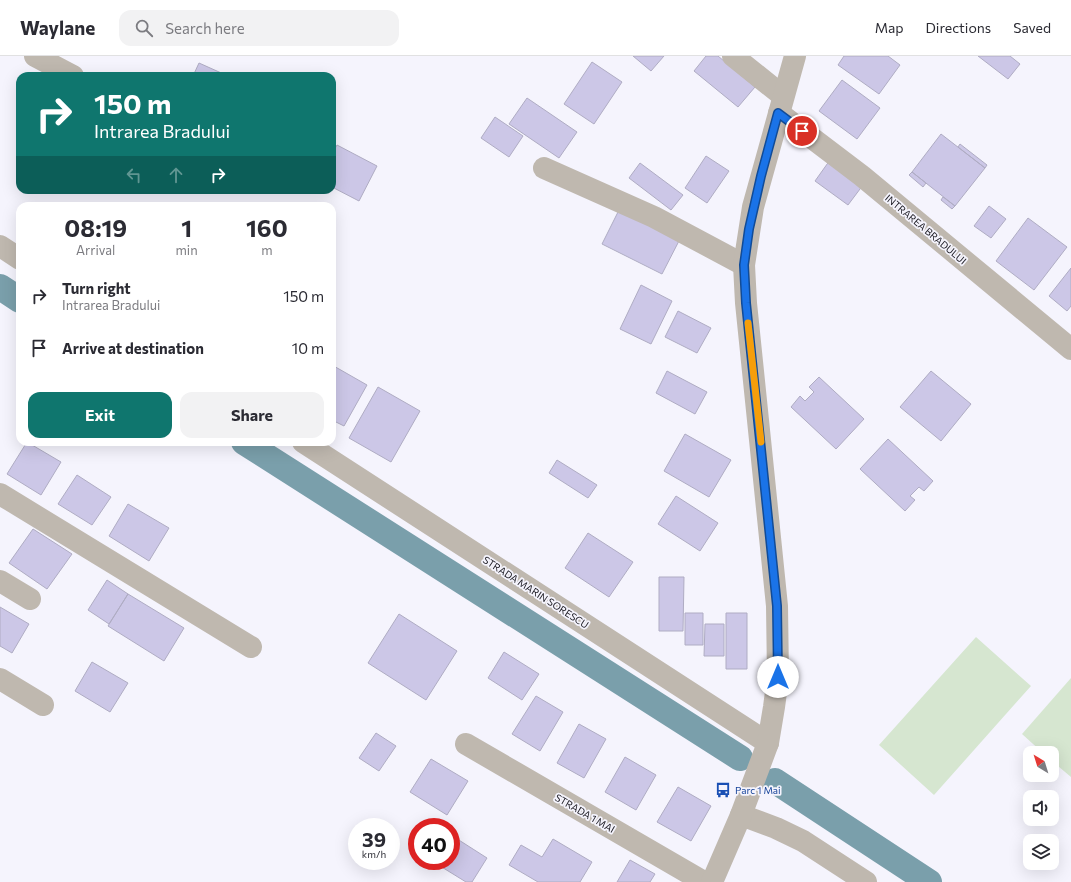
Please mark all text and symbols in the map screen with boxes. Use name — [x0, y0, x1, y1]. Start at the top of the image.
search box — [119, 10, 399, 46]
text: Waylane — [20, 16, 95, 39]
icon: search — [133, 17, 155, 39]
text: Search here — [165, 19, 245, 37]
text: Map — [875, 19, 904, 36]
text: Directions — [926, 19, 991, 36]
text: Saved — [1013, 19, 1051, 36]
text: 150 m — [94, 86, 171, 120]
icon: right — [28, 88, 80, 140]
pin — [785, 114, 819, 148]
text: Intrarea Bradului — [94, 120, 230, 142]
icon: arrive — [791, 120, 813, 142]
icon: left — [123, 164, 145, 186]
icon: ahead — [165, 164, 187, 186]
icon: right — [207, 164, 229, 186]
street label: INTRAREA BRADULUI — [883, 192, 969, 266]
text: 08:19 — [64, 213, 127, 242]
text: 1 — [181, 213, 192, 242]
text: 160 — [246, 213, 288, 242]
text: Arrival — [76, 242, 115, 258]
text: min — [176, 242, 198, 258]
text: m — [261, 242, 272, 258]
text: Turn right — [62, 279, 131, 297]
icon: right — [28, 285, 50, 307]
text: 150 m — [283, 287, 324, 305]
text: Intrarea Bradului — [62, 297, 160, 313]
icon: arrive — [28, 337, 50, 359]
text: Arrive at destination — [62, 339, 204, 357]
text: 10 m — [292, 339, 324, 357]
button: Exit — [28, 392, 172, 438]
button: Share — [180, 392, 324, 438]
street label: STRADA MARIN SORESCU — [481, 553, 591, 631]
position arrow — [757, 656, 799, 698]
north arrow — [1023, 746, 1059, 782]
map controls — [1023, 746, 1059, 870]
bus stop icon: Parc 1 Mai — [714, 781, 732, 799]
place label: Parc 1 Mai — [735, 784, 781, 796]
button: sound — [1023, 790, 1059, 826]
street label: STRADA 1 MAI — [553, 791, 617, 835]
speed limit sign: 40 — [408, 818, 460, 870]
text: 39 — [362, 827, 386, 851]
button: layers — [1023, 834, 1059, 870]
text: km/h — [362, 848, 386, 860]

